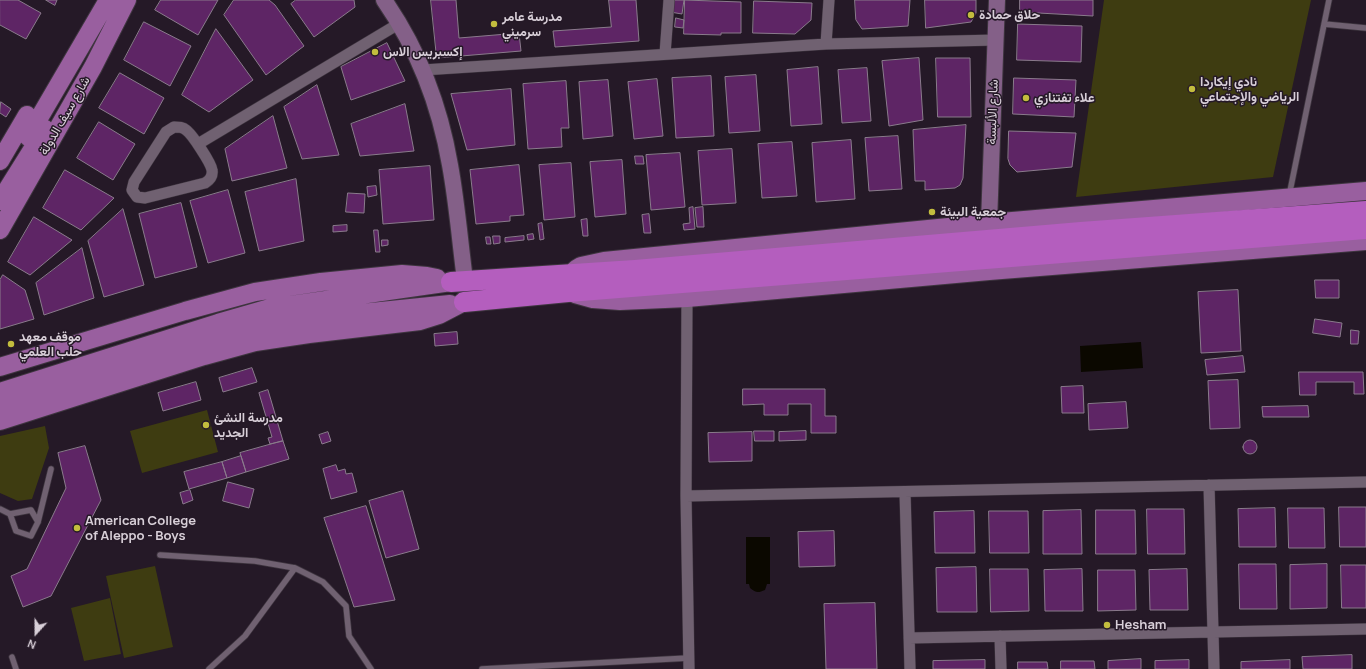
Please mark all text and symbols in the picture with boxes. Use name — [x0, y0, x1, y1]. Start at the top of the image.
place label: حلاق حمادة — [979, 7, 1040, 23]
place label: مدرسة عامر سرميني — [502, 9, 562, 40]
marker: حلاق حمادة — [966, 10, 976, 20]
marker: مدرسة عامر سرميني — [489, 19, 499, 29]
place label: إكسبريس الاس — [383, 44, 463, 60]
marker: إكسبريس الاس — [370, 47, 380, 57]
street label: شارع سيف الدولة — [36, 74, 94, 158]
place label: نادي إيكاردا الرياضي والإجتماعي — [1200, 74, 1299, 105]
street label: شارع الألبسة — [984, 79, 1002, 145]
marker: نادي إيكاردا الرياضي والإجتماعي — [1187, 84, 1197, 94]
place label: علاء تفتنازي — [1034, 90, 1095, 106]
marker: علاء تفتنازي — [1021, 93, 1031, 103]
place label: جمعية البيئة — [940, 204, 1006, 220]
marker: جمعية البيئة — [927, 207, 937, 217]
place label: موقف معهد حلب العلمي — [19, 329, 82, 360]
marker: موقف معهد حلب العلمي — [6, 339, 16, 349]
place label: مدرسة النشئ الجديد — [214, 410, 283, 441]
marker: مدرسة النشئ الجديد — [201, 420, 211, 430]
place label: American College of Aleppo - Boys — [85, 513, 196, 544]
marker: American College of Aleppo - Boys — [72, 523, 82, 533]
north arrow — [16, 613, 56, 653]
place label: Hesham — [1115, 617, 1167, 633]
marker: Hesham — [1102, 620, 1112, 630]
text: N — [25, 636, 38, 653]

